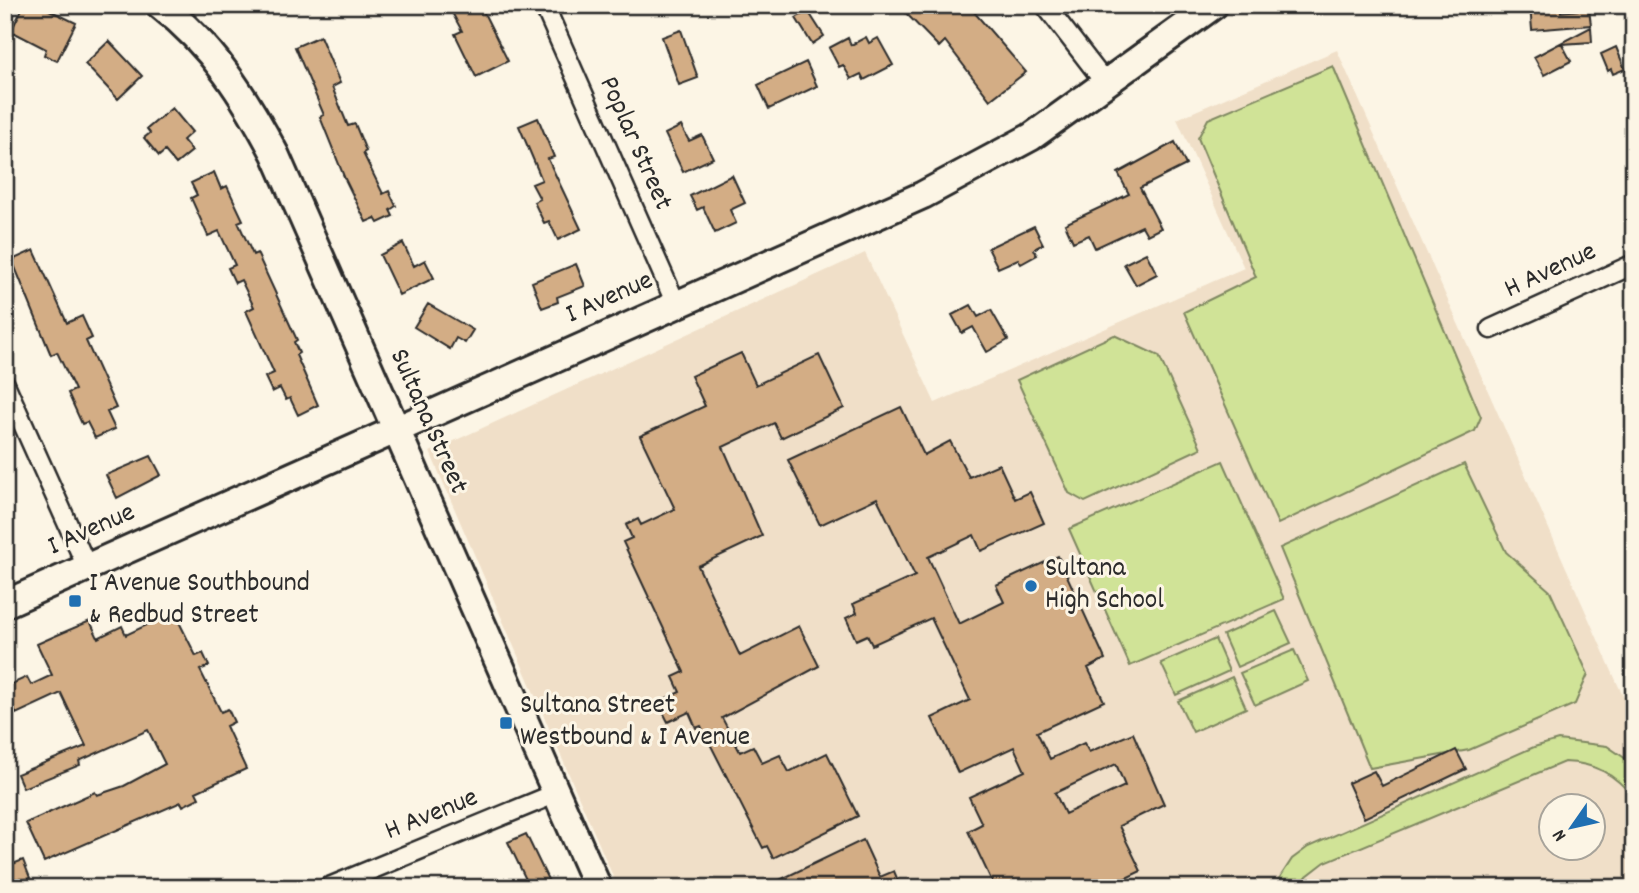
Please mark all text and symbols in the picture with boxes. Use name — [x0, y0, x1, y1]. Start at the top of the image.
street label: Poplar Street — [587, 71, 681, 217]
street label: H Avenue — [1498, 233, 1604, 311]
street label: I Avenue — [560, 262, 660, 336]
street label: Sultana Street — [377, 343, 477, 501]
street label: I Avenue — [42, 494, 142, 568]
place label: Sultana High School — [1045, 550, 1164, 622]
place label: I Avenue Southbound & Redbud Street — [89, 565, 310, 637]
marker: Sultana High School — [1023, 578, 1039, 594]
marker: I Avenue Southbound & Redbud Street — [67, 593, 83, 609]
place label: Sultana Street Westbound & I Avenue — [520, 687, 750, 759]
marker: Sultana Street Westbound & I Avenue — [498, 715, 514, 731]
street label: H Avenue — [379, 779, 485, 853]
north arrow — [1538, 792, 1608, 862]
text: N — [1547, 823, 1575, 846]

